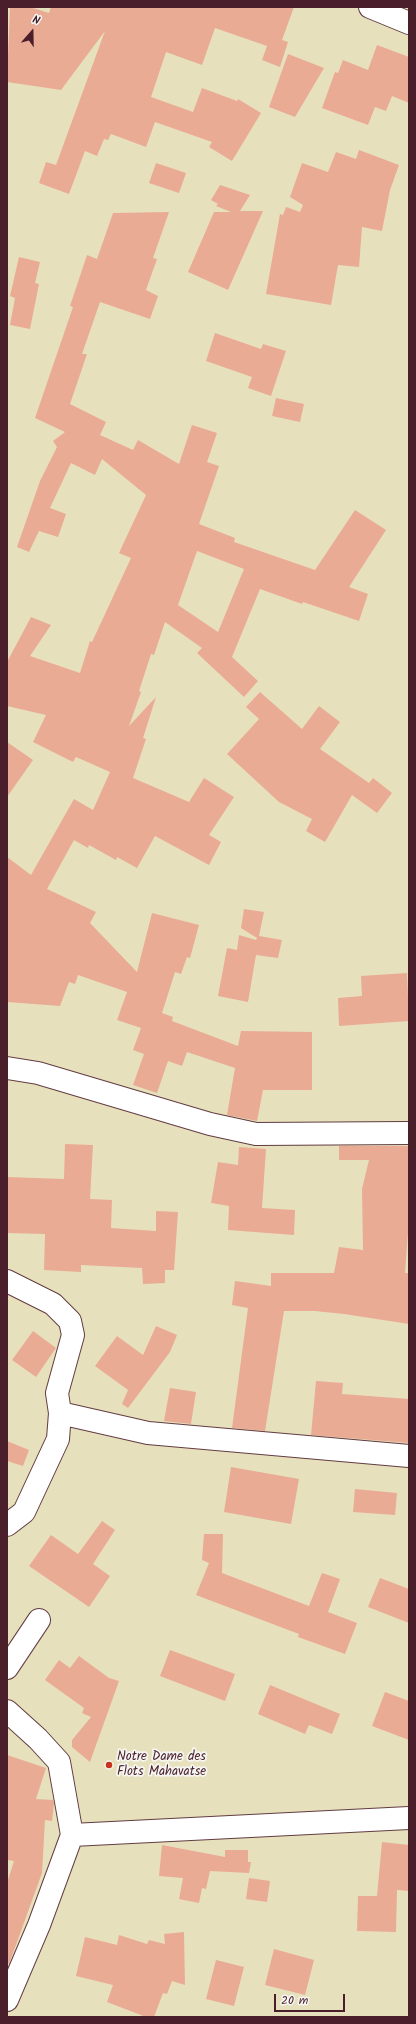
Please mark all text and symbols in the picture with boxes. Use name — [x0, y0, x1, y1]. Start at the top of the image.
text: N — [30, 11, 42, 30]
north arrow — [12, 12, 52, 52]
place label: Notre Dame des Flots Mahavatse — [117, 1750, 206, 1781]
marker: Notre Dame des Flots Mahavatse — [104, 1760, 114, 1770]
scale bar — [276, 1986, 347, 2012]
text: 20 m — [281, 1991, 308, 2010]

